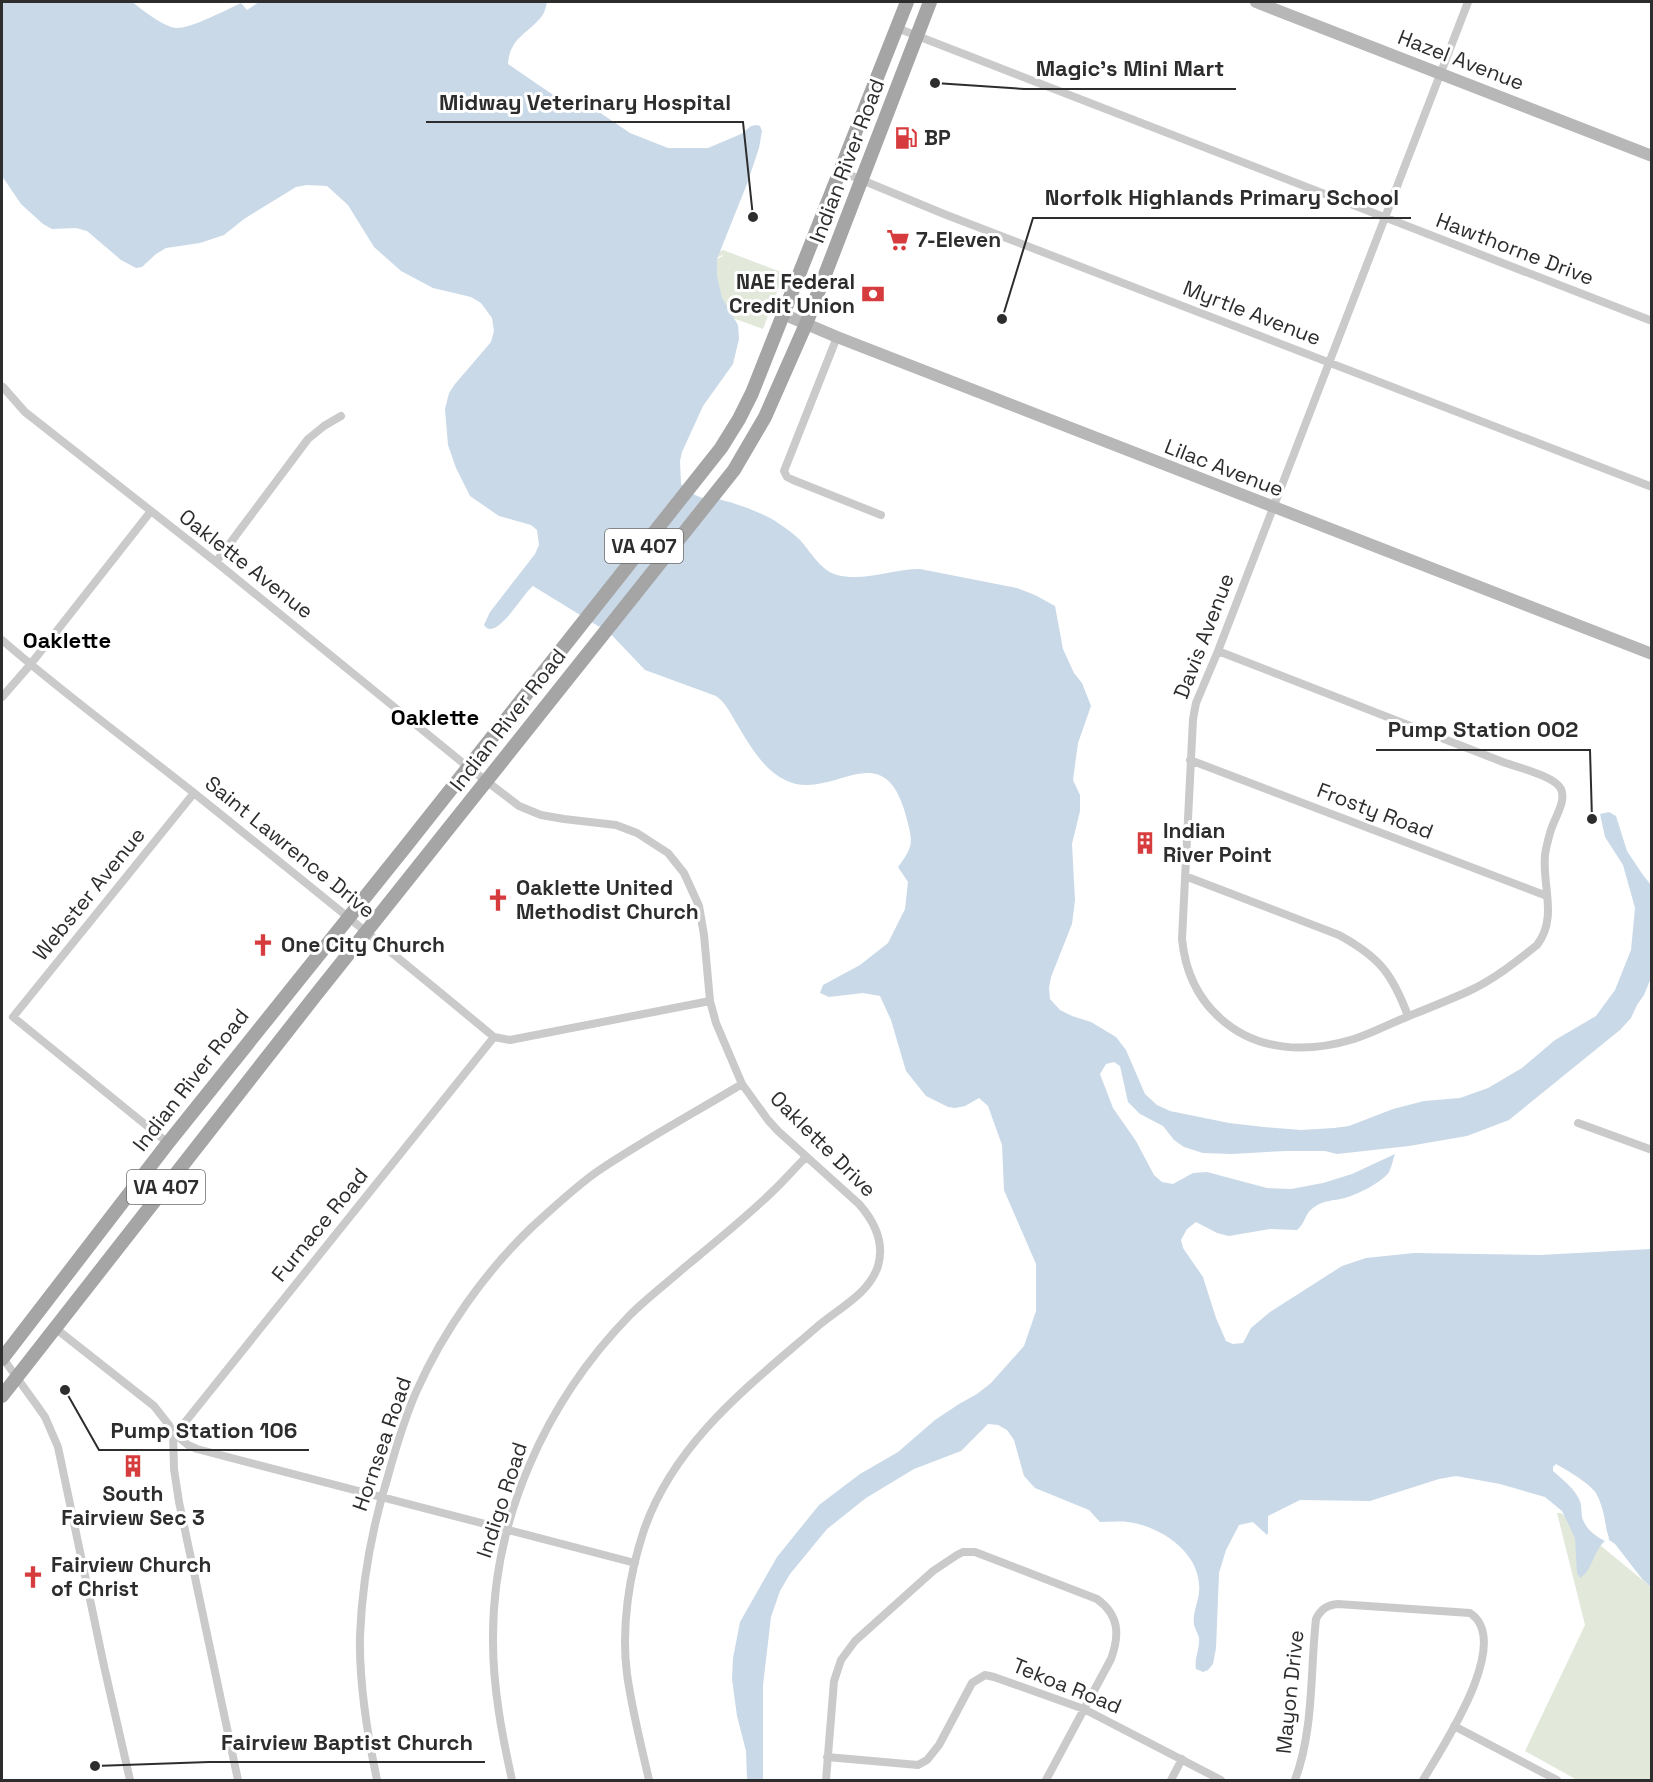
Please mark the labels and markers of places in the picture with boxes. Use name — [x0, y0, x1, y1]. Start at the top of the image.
callout: Magic's Mini Mart — [1024, 49, 1236, 89]
callout: Midway Veterinary Hospital — [426, 82, 743, 122]
place label: BP — [924, 124, 951, 151]
fuel station icon: BP — [893, 125, 919, 151]
callout: Norfolk Highlands Primary School — [1033, 178, 1411, 218]
place label: 7-Eleven — [916, 226, 1001, 253]
supermarket icon: 7-Eleven — [885, 227, 911, 253]
place label: NAE Federal Credit Union — [729, 268, 855, 319]
bank icon: NAE Federal Credit Union — [860, 281, 886, 307]
callout: Pump Station 002 — [1376, 710, 1590, 750]
place label: Indian River Point — [1163, 817, 1272, 868]
building icon: Indian River Point — [1132, 830, 1158, 856]
place label: Oaklette United Methodist Church — [516, 874, 699, 925]
church icon: Oaklette United Methodist Church — [485, 887, 511, 913]
place label: One City Church — [281, 931, 445, 958]
church icon: One City Church — [250, 932, 276, 958]
callout: Pump Station 106 — [99, 1410, 309, 1450]
building icon: South Fairview Sec 3 — [120, 1453, 146, 1479]
place label: South Fairview Sec 3 — [61, 1480, 205, 1531]
place label: Fairview Church of Christ — [51, 1551, 211, 1602]
church icon: Fairview Church of Christ — [20, 1564, 46, 1590]
callout: Fairview Baptist Church — [209, 1722, 485, 1762]

